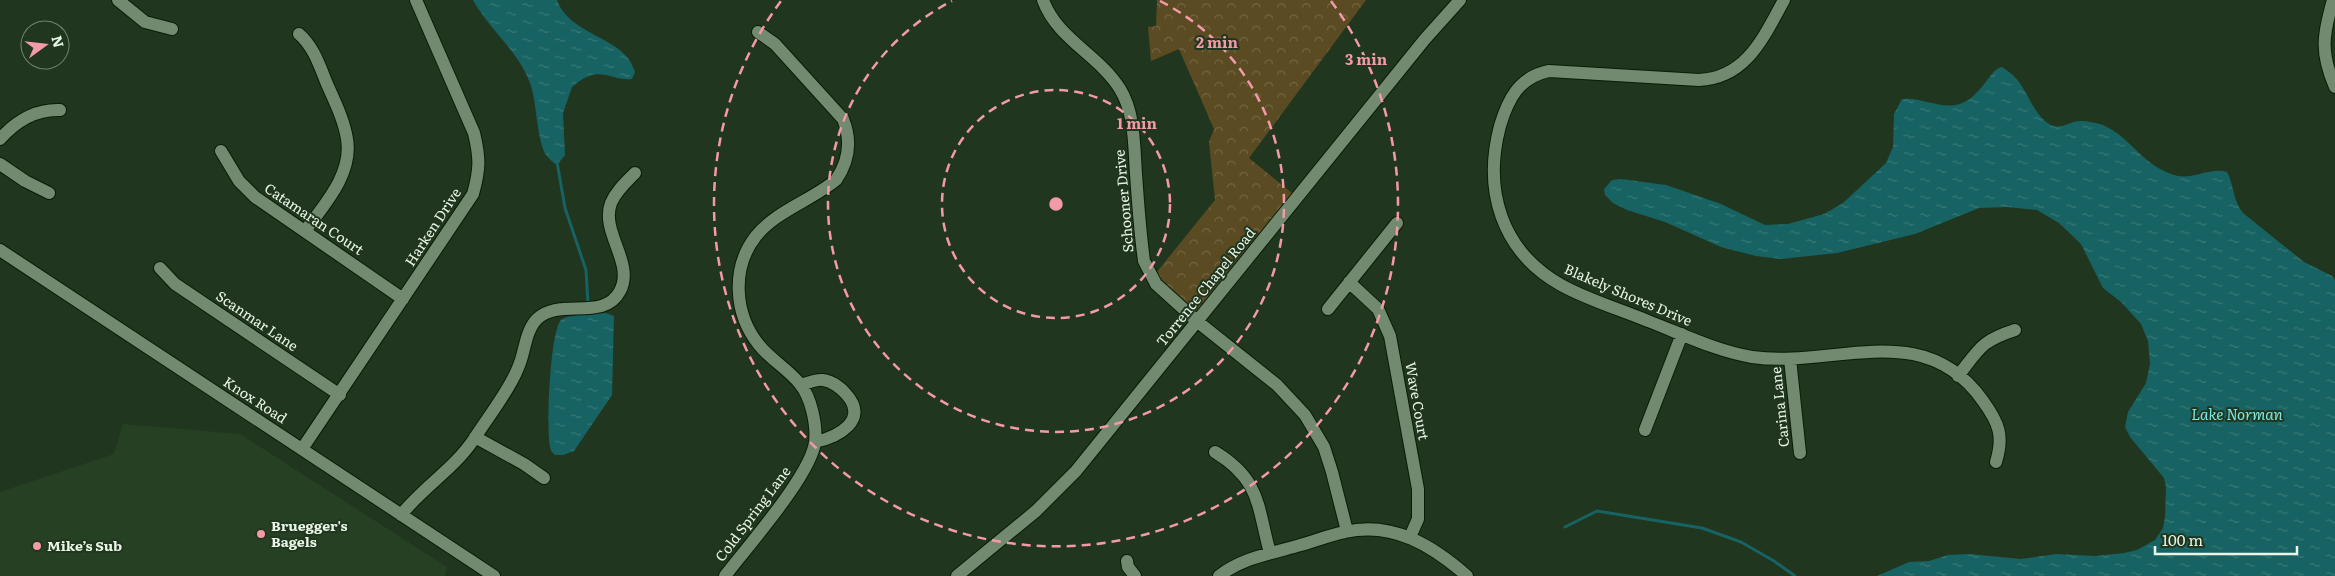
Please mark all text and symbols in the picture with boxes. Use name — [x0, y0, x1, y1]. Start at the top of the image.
north arrow — [20, 20, 70, 70]
text: 2 min — [1196, 30, 1239, 53]
text: N — [47, 33, 70, 50]
text: 3 min — [1345, 47, 1388, 70]
text: 1 min — [1117, 111, 1158, 134]
street label: Schooner Drive — [1109, 149, 1137, 253]
street label: Catamaran Court — [261, 177, 368, 259]
street label: Harken Drive — [399, 183, 465, 270]
centre of rings — [1047, 195, 1065, 213]
street label: Torrence Chapel Road — [1151, 223, 1260, 350]
street label: Blakely Shores Drive — [1561, 258, 1695, 330]
street label: Scanmar Lane — [213, 285, 303, 355]
street label: Wave Court — [1401, 360, 1435, 442]
street label: Carina Lane — [1765, 366, 1793, 448]
street label: Knox Road — [220, 371, 292, 427]
water label: Lake Norman — [2191, 402, 2283, 425]
street label: Cold Spring Lane — [710, 462, 795, 565]
place label: Bruegger's Bagels — [271, 515, 348, 551]
scale bar — [2155, 524, 2298, 556]
marker: Bruegger's Bagels — [255, 528, 267, 540]
text: 100 m — [2162, 528, 2203, 551]
place label: Mike’s Sub — [47, 535, 122, 555]
marker: Mike’s Sub — [31, 540, 43, 552]

